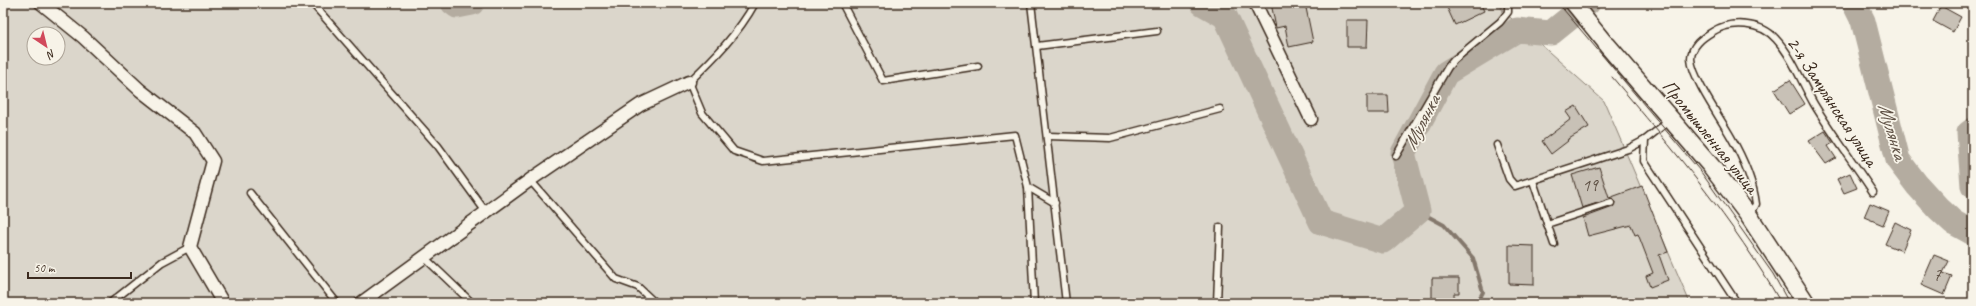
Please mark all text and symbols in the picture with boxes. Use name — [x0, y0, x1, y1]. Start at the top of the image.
north arrow — [26, 26, 66, 66]
street label: 2-я Замулянская улица — [1781, 32, 1884, 173]
text: N — [43, 47, 59, 63]
street label: Промышленная улица — [1657, 75, 1765, 200]
water label: Мулянка — [1397, 88, 1447, 154]
water label: Мулянка — [1872, 100, 1914, 165]
house number: 19 — [1582, 175, 1599, 196]
scale bar — [28, 254, 131, 280]
text: 50 m — [34, 260, 56, 276]
house number: 7 — [1933, 265, 1942, 286]

